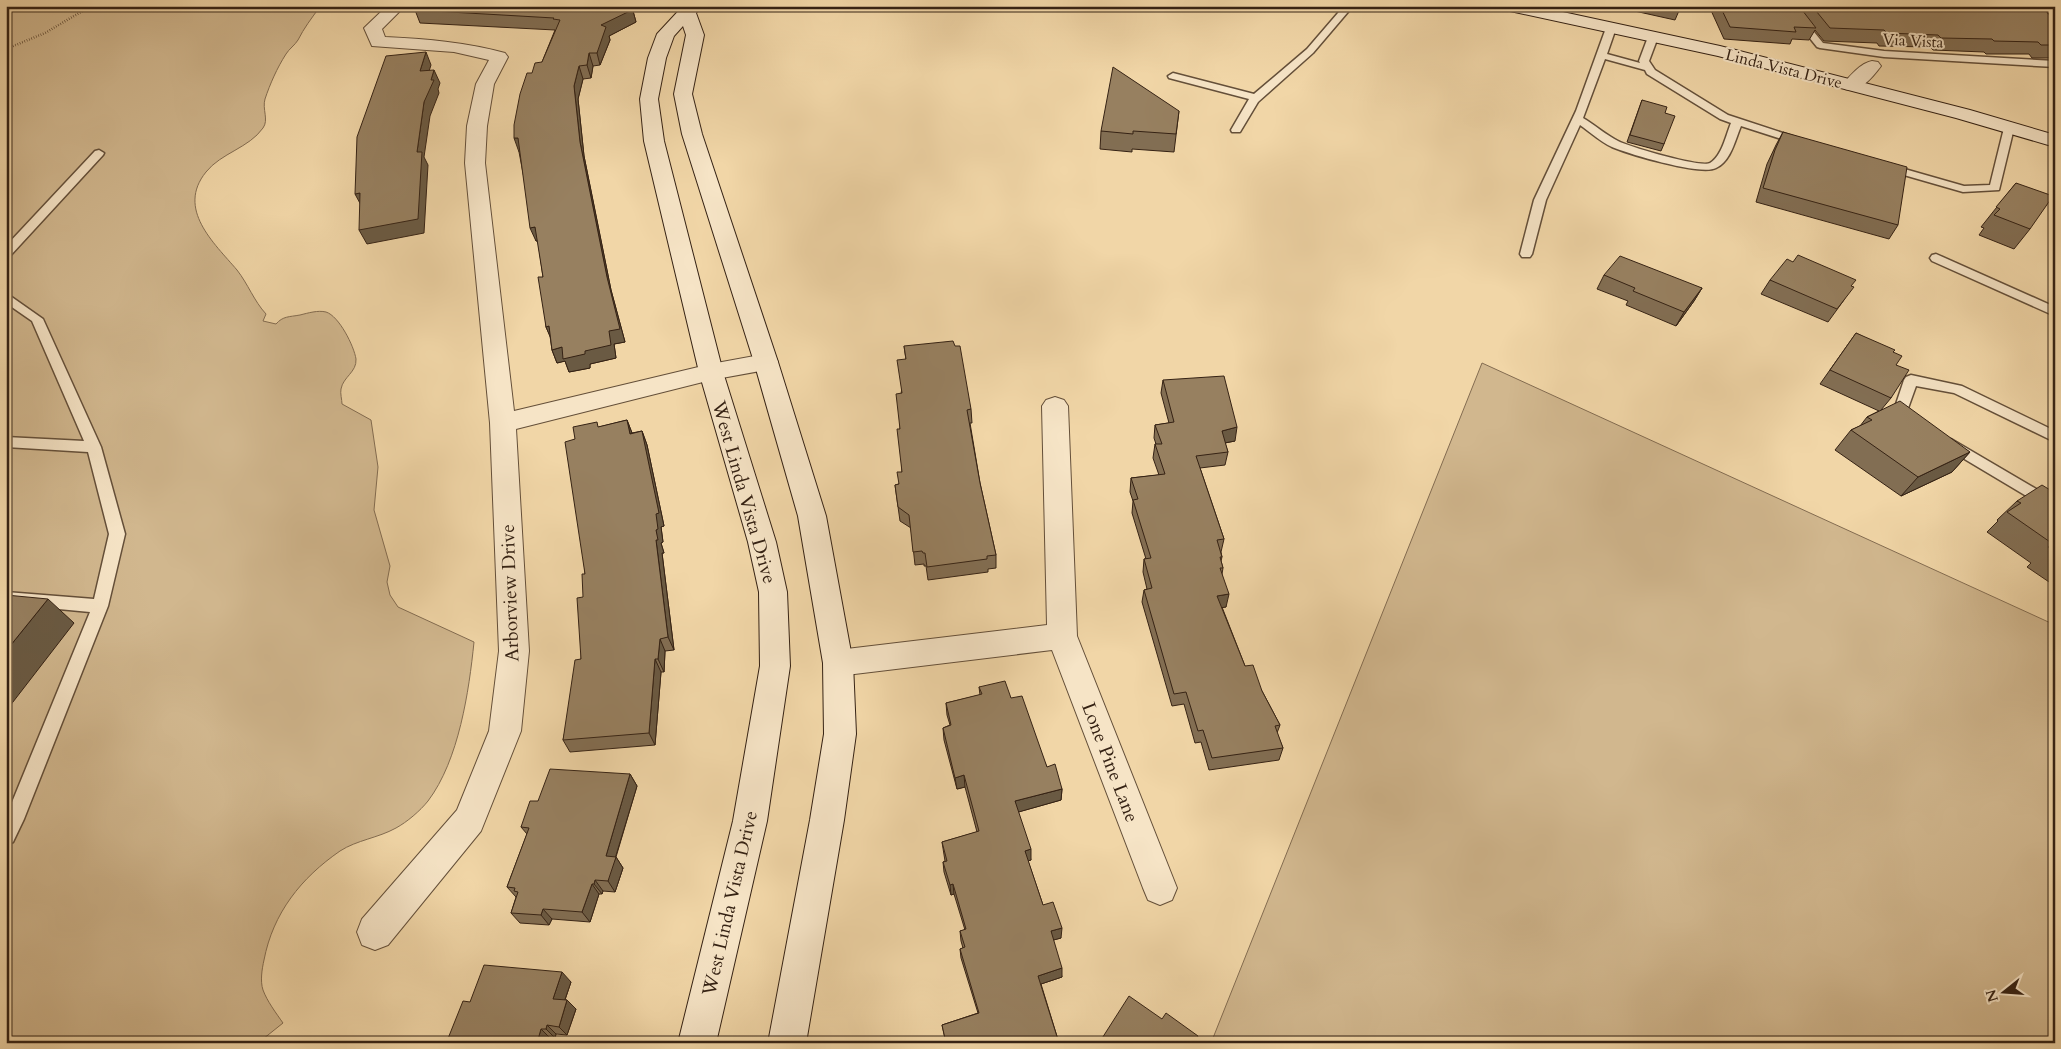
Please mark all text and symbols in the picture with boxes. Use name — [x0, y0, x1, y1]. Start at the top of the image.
street label: Via Vista — [1882, 28, 1944, 54]
street label: Linda Vista Drive — [1723, 44, 1844, 94]
street label: West Linda Vista Drive — [705, 397, 783, 587]
street label: Arborview Drive — [495, 524, 525, 662]
street label: Lone Pine Lane — [1075, 699, 1145, 826]
street label: West Linda Vista Drive — [696, 808, 764, 999]
north arrow — [1978, 966, 2028, 1016]
text: N — [1981, 987, 2003, 1004]

